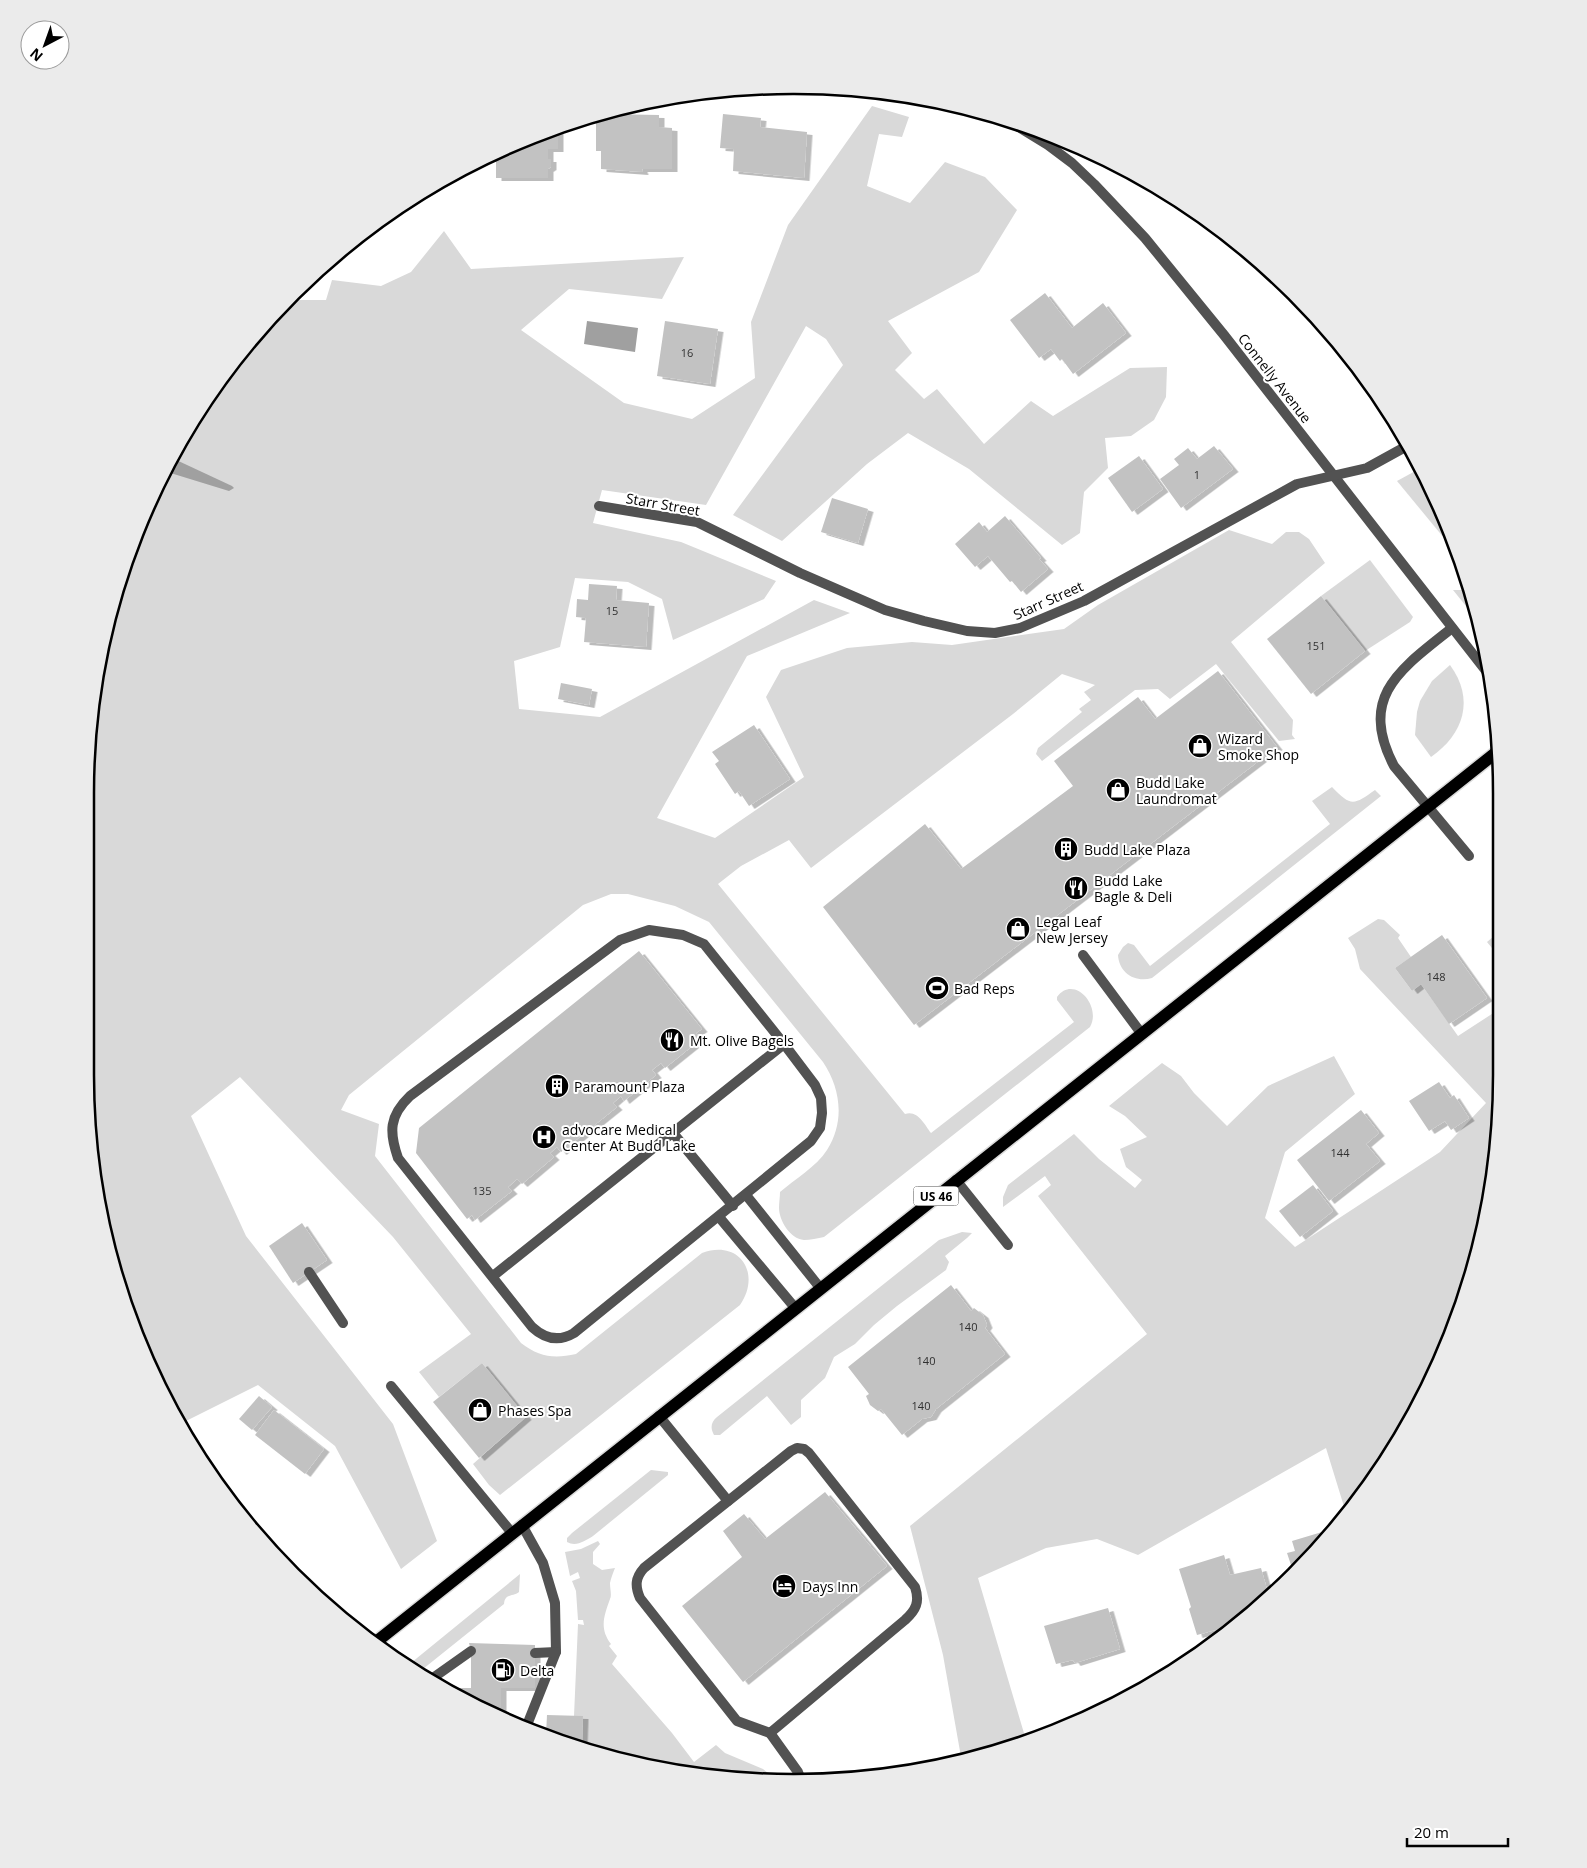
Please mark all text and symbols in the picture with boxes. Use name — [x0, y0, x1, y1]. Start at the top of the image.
north arrow — [20, 20, 70, 70]
text: N — [26, 44, 47, 66]
street label: Connelly Avenue — [1234, 329, 1316, 427]
house number: 16 — [681, 345, 693, 360]
house number: 1 — [1194, 467, 1200, 482]
street label: Starr Street — [625, 488, 701, 520]
street label: Starr Street — [1010, 576, 1086, 624]
house number: 15 — [606, 603, 618, 618]
house number: 151 — [1307, 638, 1325, 653]
place label: Wizard Smoke Shop — [1218, 729, 1299, 764]
shop icon: Wizard Smoke Shop — [1187, 733, 1213, 759]
place label: Budd Lake Laundromat — [1136, 773, 1217, 808]
shop icon: Budd Lake Laundromat — [1105, 777, 1131, 803]
building icon: Budd Lake Plaza — [1053, 836, 1079, 862]
place label: Budd Lake Plaza — [1084, 840, 1190, 859]
place label: Budd Lake Bagle & Deli — [1094, 871, 1172, 906]
restaurant icon: Budd Lake Bagle & Deli — [1063, 875, 1089, 901]
place label: Legal Leaf New Jersey — [1036, 912, 1109, 947]
shop icon: Legal Leaf New Jersey — [1005, 916, 1031, 942]
house number: 148 — [1427, 969, 1445, 984]
sports icon: Bad Reps — [924, 975, 950, 1001]
place label: Bad Reps — [954, 979, 1015, 998]
restaurant icon: Mt. Olive Bagels — [659, 1027, 685, 1053]
place label: Mt. Olive Bagels — [690, 1031, 794, 1050]
building icon: Paramount Plaza — [544, 1073, 570, 1099]
place label: Paramount Plaza — [574, 1077, 685, 1096]
place label: advocare Medical Center At Budd Lake — [562, 1120, 696, 1155]
hospital icon: advocare Medical Center At Budd Lake — [531, 1124, 557, 1150]
house number: 144 — [1331, 1145, 1350, 1160]
house number: 135 — [473, 1183, 491, 1198]
road number: US 46 — [914, 1186, 958, 1206]
house number: 140 — [959, 1319, 977, 1334]
house number: 140 — [917, 1353, 935, 1368]
shop icon: Phases Spa — [467, 1397, 493, 1423]
house number: 140 — [912, 1398, 930, 1413]
place label: Phases Spa — [498, 1401, 572, 1420]
hotel icon: Days Inn — [771, 1573, 797, 1599]
place label: Days Inn — [802, 1577, 858, 1596]
fuel station icon: Delta — [490, 1657, 516, 1683]
place label: Delta — [520, 1661, 554, 1680]
scale bar — [1407, 1816, 1508, 1848]
text: 20 m — [1414, 1822, 1449, 1842]

